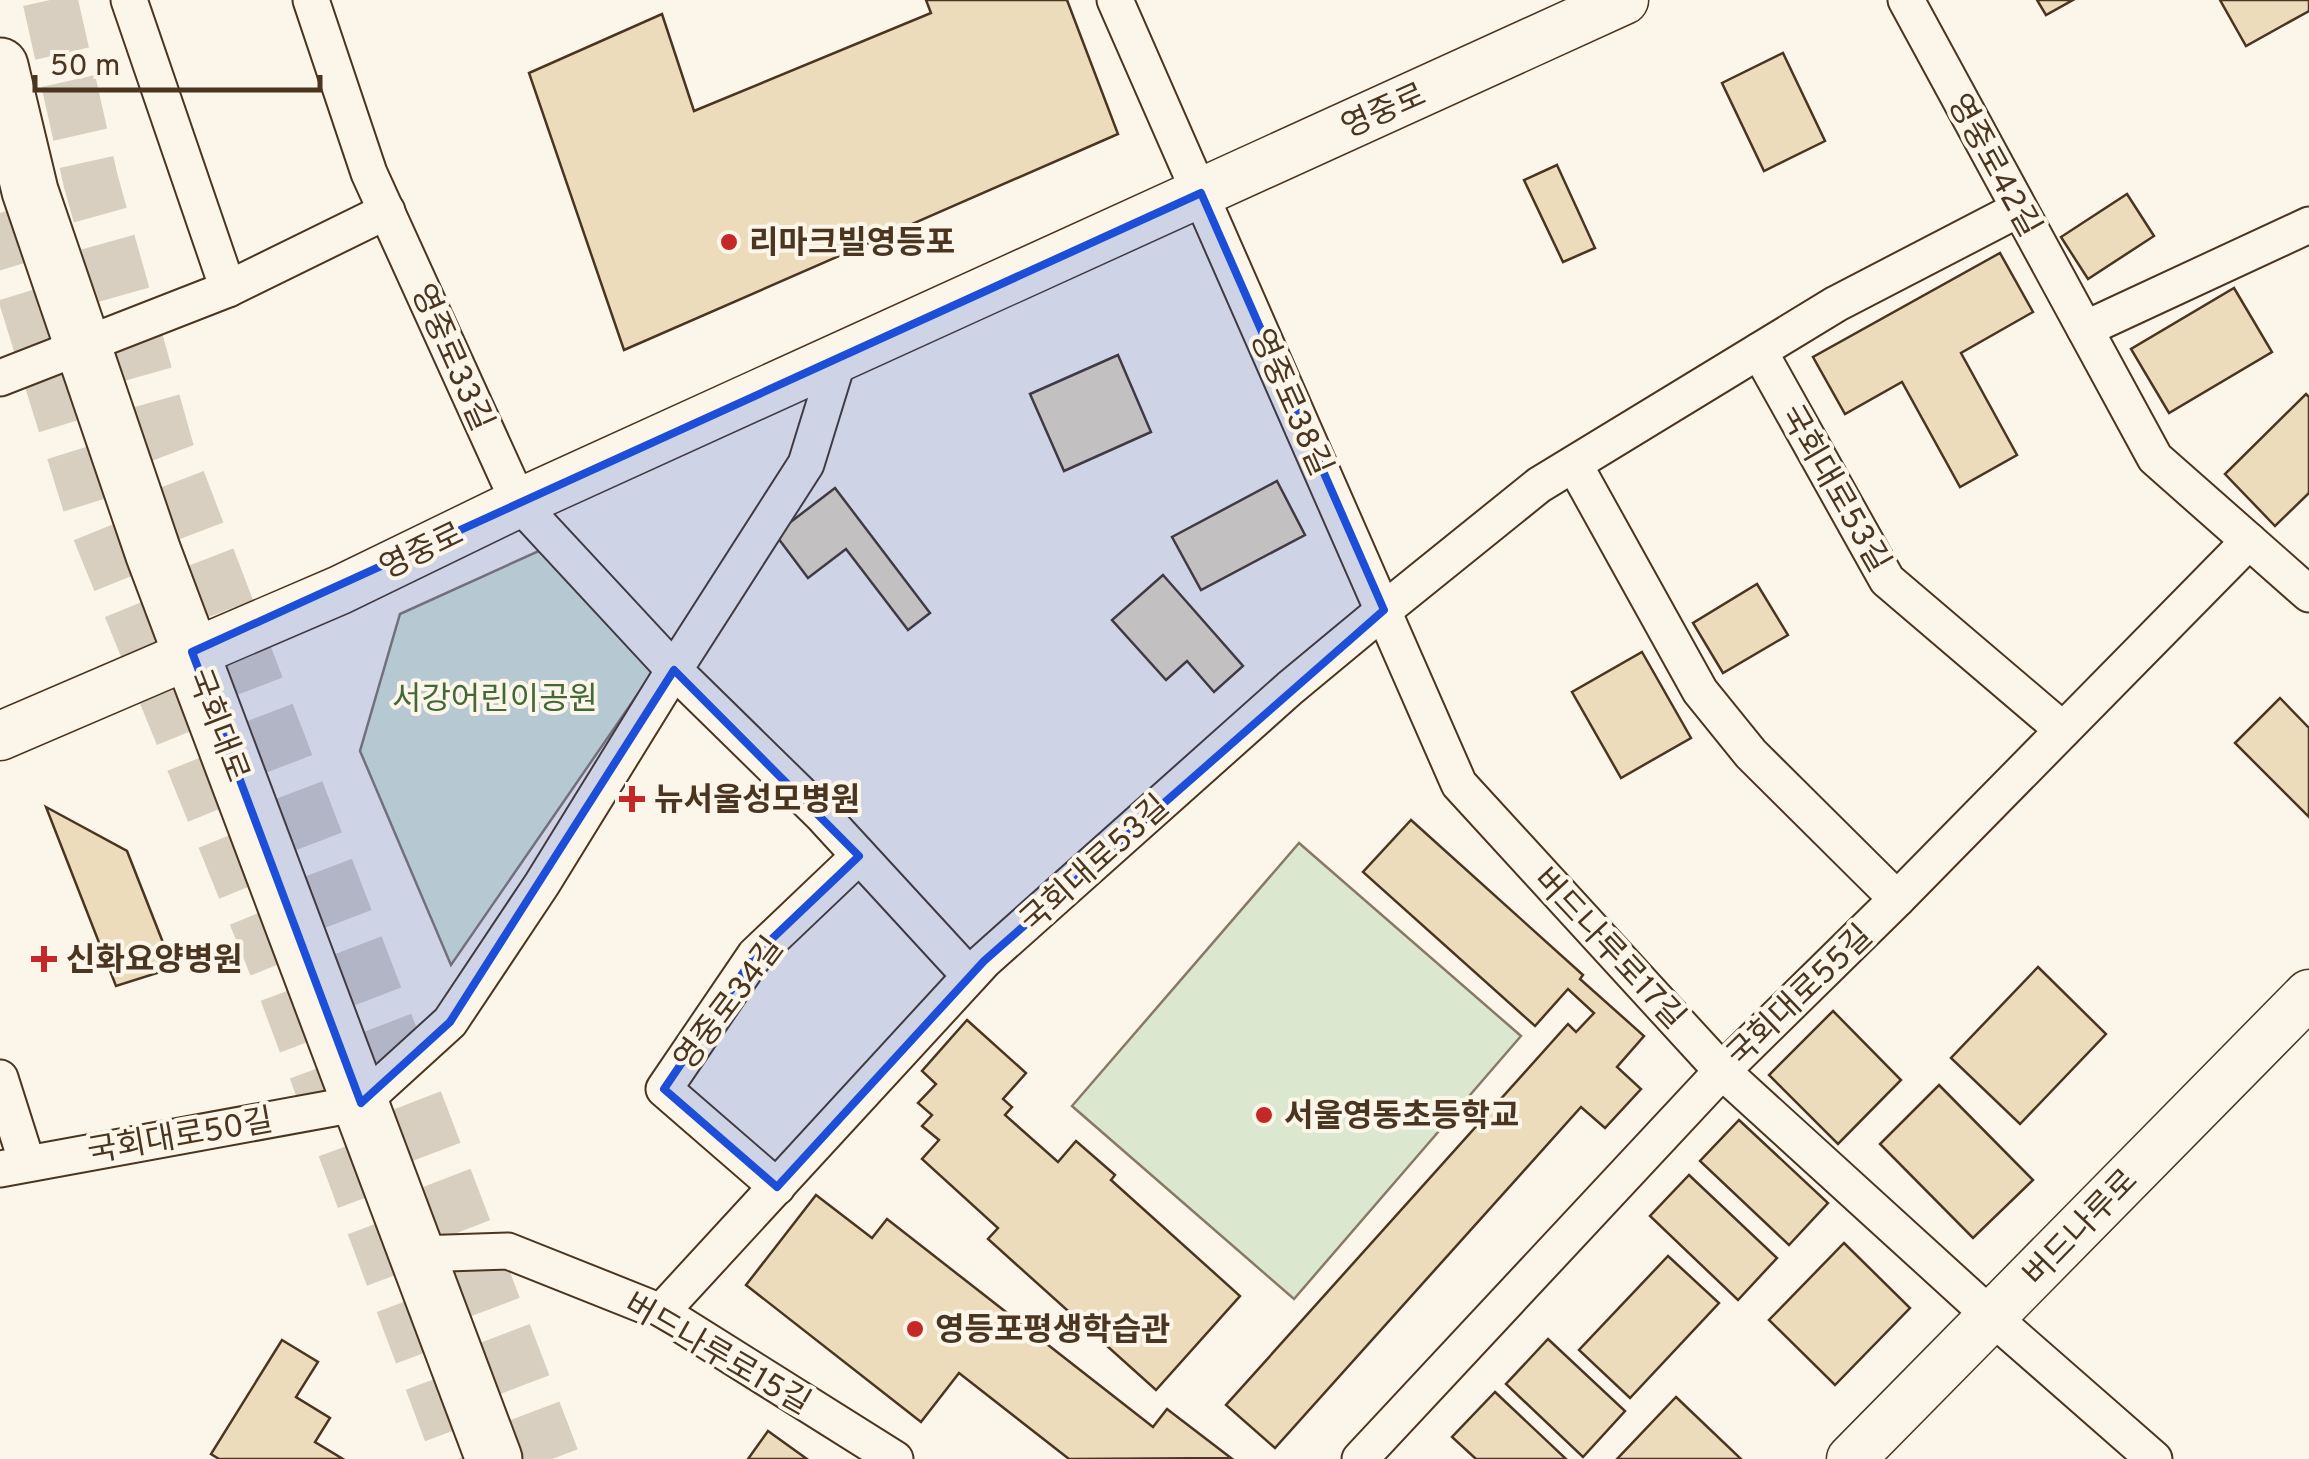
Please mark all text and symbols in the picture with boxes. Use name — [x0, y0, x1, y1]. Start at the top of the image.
scale bar — [35, 30, 320, 92]
text: 50 m — [50, 49, 120, 86]
street label: 영중로 — [1336, 77, 1433, 149]
street label: 영중로42길 — [1937, 88, 2048, 245]
place label: 리마크빌영등포 — [749, 225, 955, 265]
marker: 리마크빌영등포 — [718, 231, 740, 253]
street label: 영중로33길 — [400, 279, 500, 438]
street label: 영중로38길 — [1239, 324, 1339, 483]
street label: 국회대로53길 — [1769, 399, 1897, 580]
street label: 영중로 — [374, 515, 471, 590]
street label: 국회대로 — [176, 664, 256, 788]
park label: 서강어린이공원 — [392, 681, 598, 721]
place label: 뉴서울성모병원 — [654, 782, 860, 822]
marker: 뉴서울성모병원 — [619, 786, 645, 812]
street label: 국회대로53길 — [1013, 788, 1179, 942]
street label: 버드나루로17길 — [1523, 861, 1692, 1039]
street label: 국회대로55길 — [1720, 918, 1882, 1076]
street label: 영중로34길 — [667, 930, 794, 1079]
place label: 신화요양병원 — [66, 942, 243, 982]
marker: 신화요양병원 — [31, 946, 57, 972]
place label: 서울영동초등학교 — [1284, 1098, 1520, 1138]
street label: 국회대로50길 — [85, 1102, 276, 1174]
marker: 서울영동초등학교 — [1253, 1104, 1275, 1126]
street label: 버드나루로 — [2017, 1162, 2148, 1296]
street label: 버드나루로15길 — [616, 1286, 817, 1425]
place label: 영등포평생학습관 — [935, 1312, 1171, 1352]
marker: 영등포평생학습관 — [904, 1318, 926, 1340]

